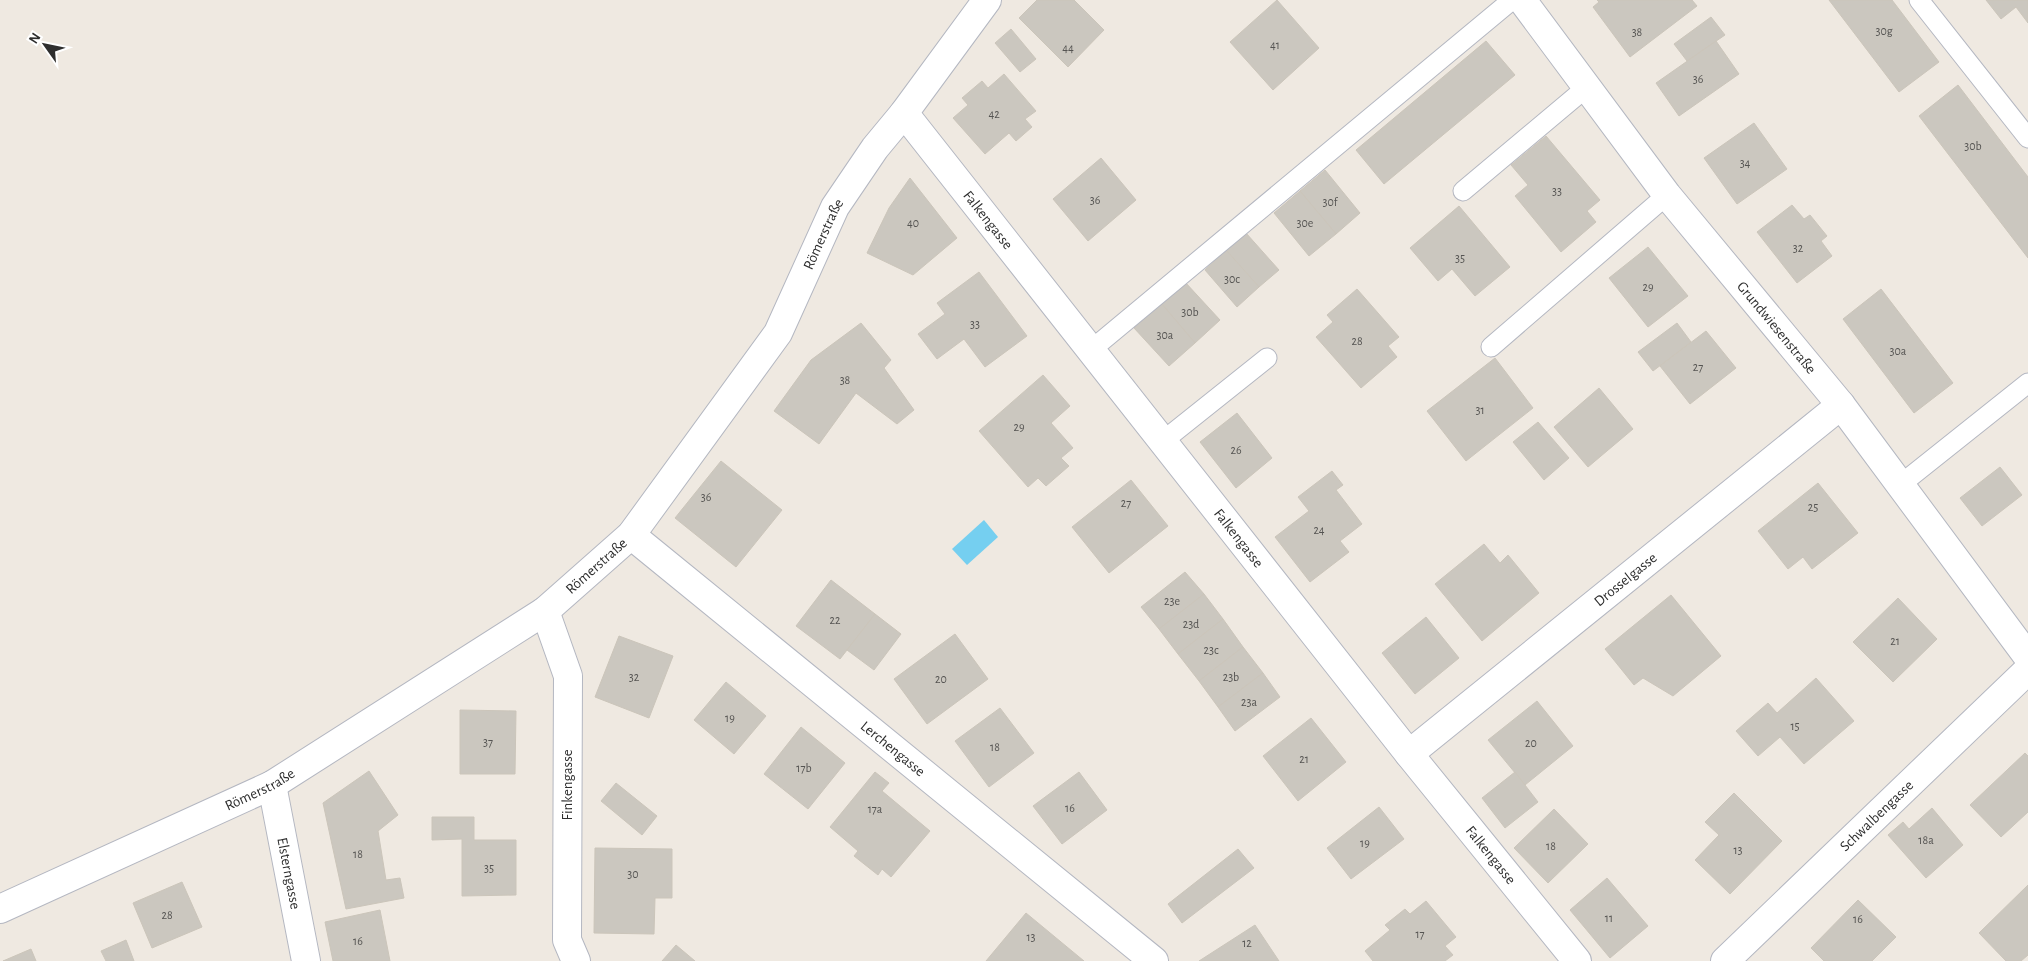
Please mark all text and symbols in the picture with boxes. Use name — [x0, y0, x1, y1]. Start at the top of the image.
north arrow — [20, 20, 70, 70]
house number: 30g — [1875, 25, 1893, 37]
house number: 38 — [1632, 26, 1643, 38]
text: N — [26, 31, 43, 46]
house number: 41 — [1270, 39, 1280, 51]
house number: 44 — [1062, 42, 1074, 54]
house number: 36 — [1693, 73, 1704, 85]
house number: 42 — [988, 108, 1000, 120]
house number: 30b — [1964, 140, 1982, 152]
house number: 34 — [1740, 157, 1751, 169]
house number: 33 — [1552, 185, 1562, 197]
street label: Falkengasse — [961, 188, 1016, 252]
house number: 36 — [1090, 194, 1101, 206]
street label: Römerstraße — [800, 196, 846, 272]
house number: 30f — [1323, 196, 1339, 208]
house number: 40 — [907, 217, 919, 229]
house number: 30e — [1297, 217, 1313, 229]
house number: 32 — [1793, 242, 1804, 254]
house number: 35 — [1455, 252, 1465, 264]
house number: 30c — [1224, 273, 1240, 285]
street label: Grundwiesenstraße — [1734, 278, 1819, 376]
house number: 29 — [1642, 281, 1654, 293]
house number: 30b — [1181, 306, 1199, 318]
house number: 33 — [970, 318, 980, 330]
house number: 30a — [1157, 329, 1174, 341]
house number: 28 — [1351, 335, 1363, 347]
house number: 30a — [1890, 345, 1907, 357]
house number: 27 — [1693, 361, 1703, 373]
house number: 38 — [840, 374, 851, 386]
house number: 31 — [1475, 404, 1485, 416]
house number: 29 — [1013, 421, 1025, 433]
house number: 26 — [1230, 444, 1242, 456]
house number: 36 — [701, 491, 712, 503]
house number: 27 — [1121, 497, 1131, 509]
house number: 25 — [1808, 501, 1818, 513]
street label: Falkengasse — [1211, 506, 1266, 570]
house number: 24 — [1313, 524, 1325, 536]
street label: Römerstraße — [563, 535, 630, 597]
street label: Drosselgasse — [1591, 550, 1660, 609]
house number: 23e — [1164, 595, 1180, 607]
house number: 22 — [830, 614, 841, 626]
house number: 23d — [1183, 618, 1199, 630]
house number: 21 — [1890, 635, 1900, 647]
house number: 23c — [1203, 644, 1219, 656]
house number: 32 — [629, 671, 640, 683]
house number: 23b — [1223, 671, 1239, 683]
house number: 20 — [935, 673, 947, 685]
house number: 23a — [1241, 696, 1257, 708]
house number: 19 — [725, 712, 735, 724]
street label: Lerchengasse — [858, 718, 928, 779]
house number: 15 — [1790, 720, 1800, 732]
house number: 37 — [483, 736, 493, 748]
house number: 20 — [1525, 737, 1537, 749]
house number: 18 — [990, 741, 1000, 753]
street label: Finkengasse — [560, 749, 575, 821]
house number: 21 — [1299, 753, 1309, 765]
house number: 17b — [796, 762, 812, 774]
street label: Römerstraße — [223, 765, 297, 813]
street label: Schwalbengasse — [1837, 777, 1916, 854]
house number: 16 — [1065, 802, 1075, 814]
house number: 17a — [868, 803, 883, 815]
street label: Falkengasse — [1463, 823, 1519, 887]
house number: 18a — [1918, 834, 1934, 846]
street label: Elsterngasse — [275, 836, 303, 911]
house number: 19 — [1360, 837, 1370, 849]
house number: 18 — [1546, 840, 1556, 852]
house number: 13 — [1733, 844, 1743, 856]
house number: 18 — [353, 848, 363, 860]
house number: 35 — [484, 862, 494, 874]
house number: 30 — [627, 868, 639, 880]
house number: 28 — [161, 909, 173, 921]
house number: 11 — [1605, 912, 1613, 924]
house number: 16 — [1853, 913, 1863, 925]
house number: 17 — [1415, 928, 1425, 940]
house number: 13 — [1026, 931, 1036, 943]
house number: 16 — [353, 935, 363, 947]
house number: 12 — [1242, 937, 1252, 949]

